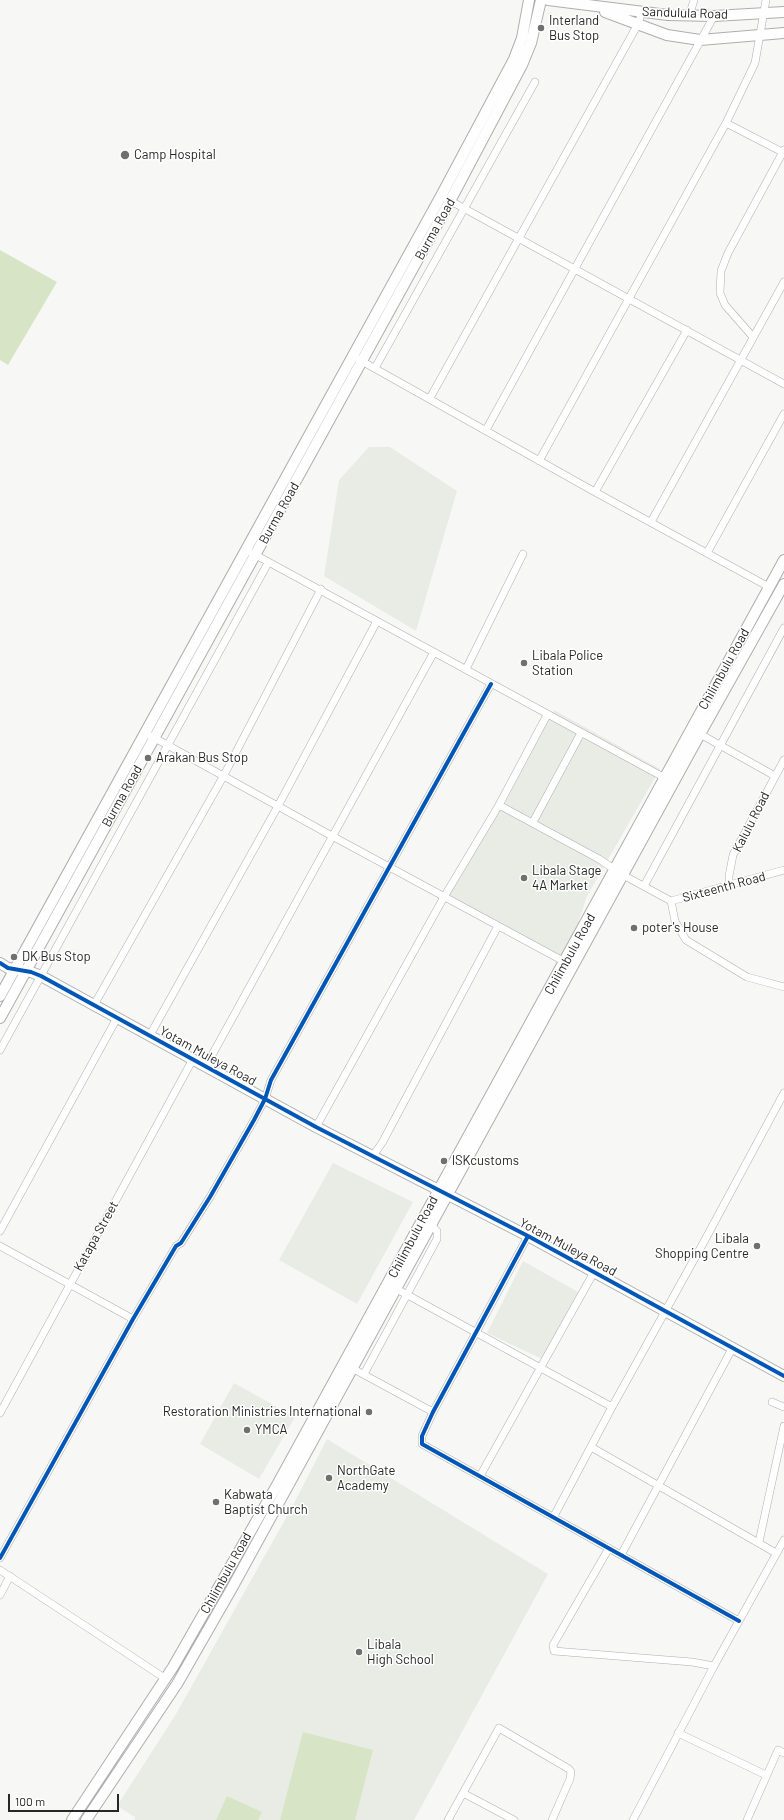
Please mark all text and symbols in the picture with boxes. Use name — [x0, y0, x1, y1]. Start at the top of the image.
street label: Sandulula Road — [642, 4, 728, 22]
place label: Interland Bus Stop — [549, 13, 599, 44]
marker: Interland Bus Stop — [536, 23, 546, 33]
place label: Camp Hospital — [134, 147, 216, 163]
marker: Camp Hospital — [119, 149, 131, 161]
street label: Burma Road — [412, 195, 458, 263]
street label: Burma Road — [256, 479, 302, 547]
street label: Chilimbulu Road — [695, 626, 753, 712]
place label: Libala Police Station — [532, 648, 603, 679]
marker: Libala Police Station — [519, 658, 529, 668]
place label: Arakan Bus Stop — [156, 750, 248, 766]
marker: Arakan Bus Stop — [143, 753, 153, 763]
street label: Burma Road — [99, 762, 145, 830]
street label: Kalulu Road — [729, 789, 773, 855]
place label: Libala Stage 4A Market — [532, 863, 602, 894]
street label: Sixteenth Road — [681, 868, 767, 906]
marker: Libala Stage 4A Market — [519, 873, 529, 883]
street label: Chilimbulu Road — [541, 911, 599, 997]
place label: poter's House — [642, 920, 719, 936]
marker: poter's House — [629, 923, 639, 933]
place label: DK Bus Stop — [22, 949, 91, 965]
marker: DK Bus Stop — [9, 952, 19, 962]
street label: Yotam Muleya Road — [157, 1023, 259, 1089]
place label: lSKcustoms — [452, 1153, 519, 1169]
marker: lSKcustoms — [439, 1156, 449, 1166]
street label: Chilimbulu Road — [385, 1193, 441, 1281]
street label: Katapa Street — [70, 1198, 122, 1274]
street label: Yotam Muleya Road — [517, 1215, 619, 1279]
place label: Libala Shopping Centre — [655, 1231, 749, 1262]
marker: Libala Shopping Centre — [752, 1241, 762, 1251]
place label: Restoration Ministries International — [163, 1404, 361, 1420]
marker: Restoration Ministries International — [364, 1407, 374, 1417]
place label: YMCA — [255, 1422, 287, 1438]
marker: YMCA — [242, 1425, 252, 1435]
place label: NorthGate Academy — [337, 1463, 395, 1494]
marker: NorthGate Academy — [324, 1473, 334, 1483]
place label: Kabwata Baptist Church — [224, 1487, 308, 1518]
marker: Kabwata Baptist Church — [211, 1497, 221, 1507]
street label: Chilimbulu Road — [197, 1530, 255, 1616]
place label: Libala High School — [367, 1637, 434, 1668]
marker: Libala High School — [354, 1647, 364, 1657]
scale bar — [10, 1786, 121, 1812]
text: 100 m — [15, 1794, 45, 1808]

